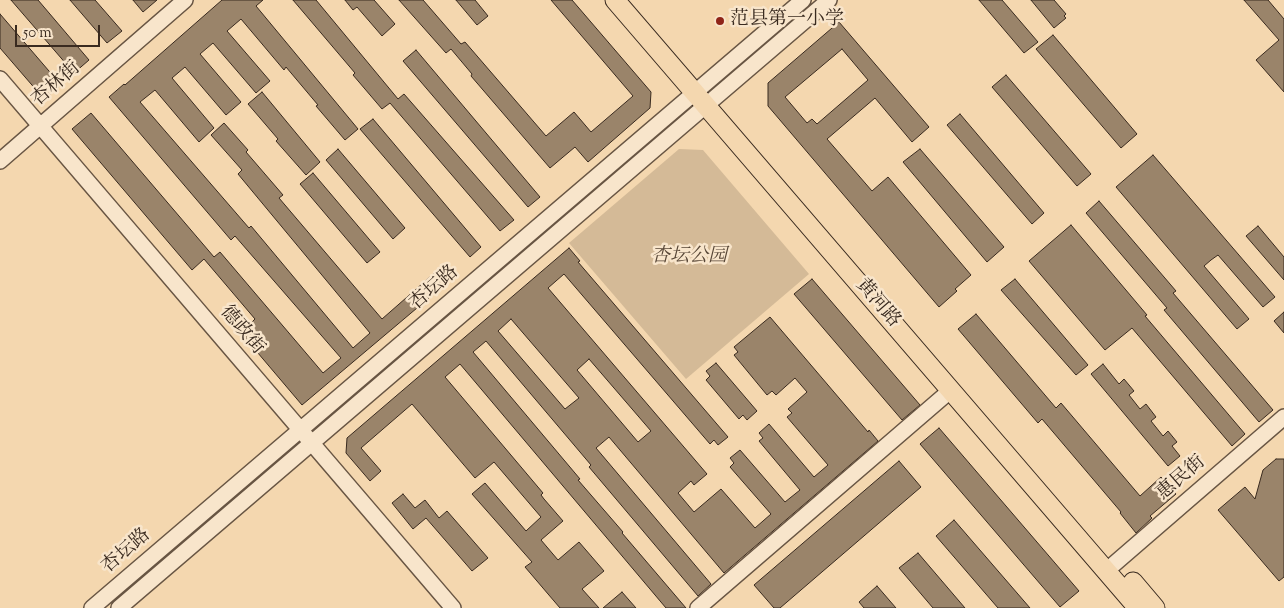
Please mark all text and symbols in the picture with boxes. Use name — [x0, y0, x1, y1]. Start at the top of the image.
place label: 范县第一小学 — [730, 10, 844, 32]
scale bar — [18, 15, 102, 47]
marker: 范县第一小学 — [714, 15, 726, 27]
text: 50 m — [23, 23, 52, 44]
street label: 杏林街 — [28, 58, 86, 112]
park label: 杏坛公园 — [651, 247, 727, 269]
street label: 杏坛路 — [406, 262, 464, 316]
street label: 黄河路 — [850, 275, 904, 333]
street label: 德政街 — [214, 302, 268, 360]
street label: 惠民街 — [1153, 452, 1211, 506]
street label: 杏坛路 — [98, 525, 156, 579]

